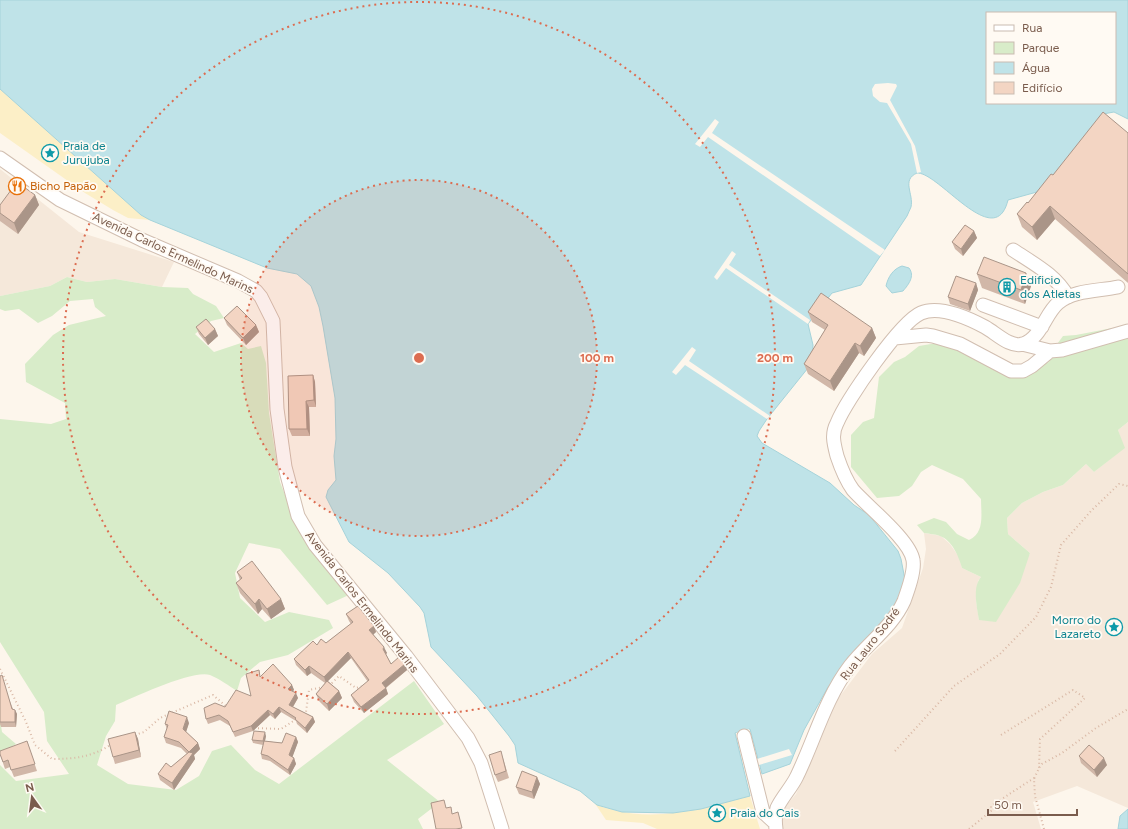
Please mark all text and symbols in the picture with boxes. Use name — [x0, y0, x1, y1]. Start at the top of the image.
legend — [986, 12, 1116, 104]
text: Rua — [1022, 21, 1042, 35]
text: Parque — [1022, 41, 1060, 55]
text: Água — [1022, 61, 1050, 75]
text: Edifício — [1022, 81, 1062, 95]
place label: Praia de Jurujuba — [63, 139, 110, 167]
place icon: Praia de Jurujuba — [40, 143, 60, 163]
restaurant icon: Bicho Papão — [7, 176, 27, 196]
place label: Bicho Papão — [30, 179, 96, 193]
street label: Avenida Carlos Ermelindo Marins — [90, 210, 256, 297]
place label: Edificio dos Atletas — [1020, 273, 1081, 301]
building icon: Edificio dos Atletas — [997, 277, 1017, 297]
centre of rings — [412, 351, 426, 365]
text: 100 m — [580, 351, 614, 365]
text: 200 m — [757, 351, 793, 365]
street label: Avenida Carlos Ermelindo Marins — [302, 528, 422, 676]
street label: Rua Lauro Sodré — [837, 605, 903, 683]
place label: Morro do Lazareto — [1052, 613, 1101, 641]
place icon: Morro do Lazareto — [1104, 617, 1124, 637]
north arrow — [12, 777, 52, 817]
text: N — [24, 780, 35, 795]
scale bar — [988, 791, 1077, 817]
text: 50 m — [994, 798, 1022, 812]
place icon: Praia do Cais — [707, 803, 727, 823]
place label: Praia do Cais — [730, 806, 799, 820]

